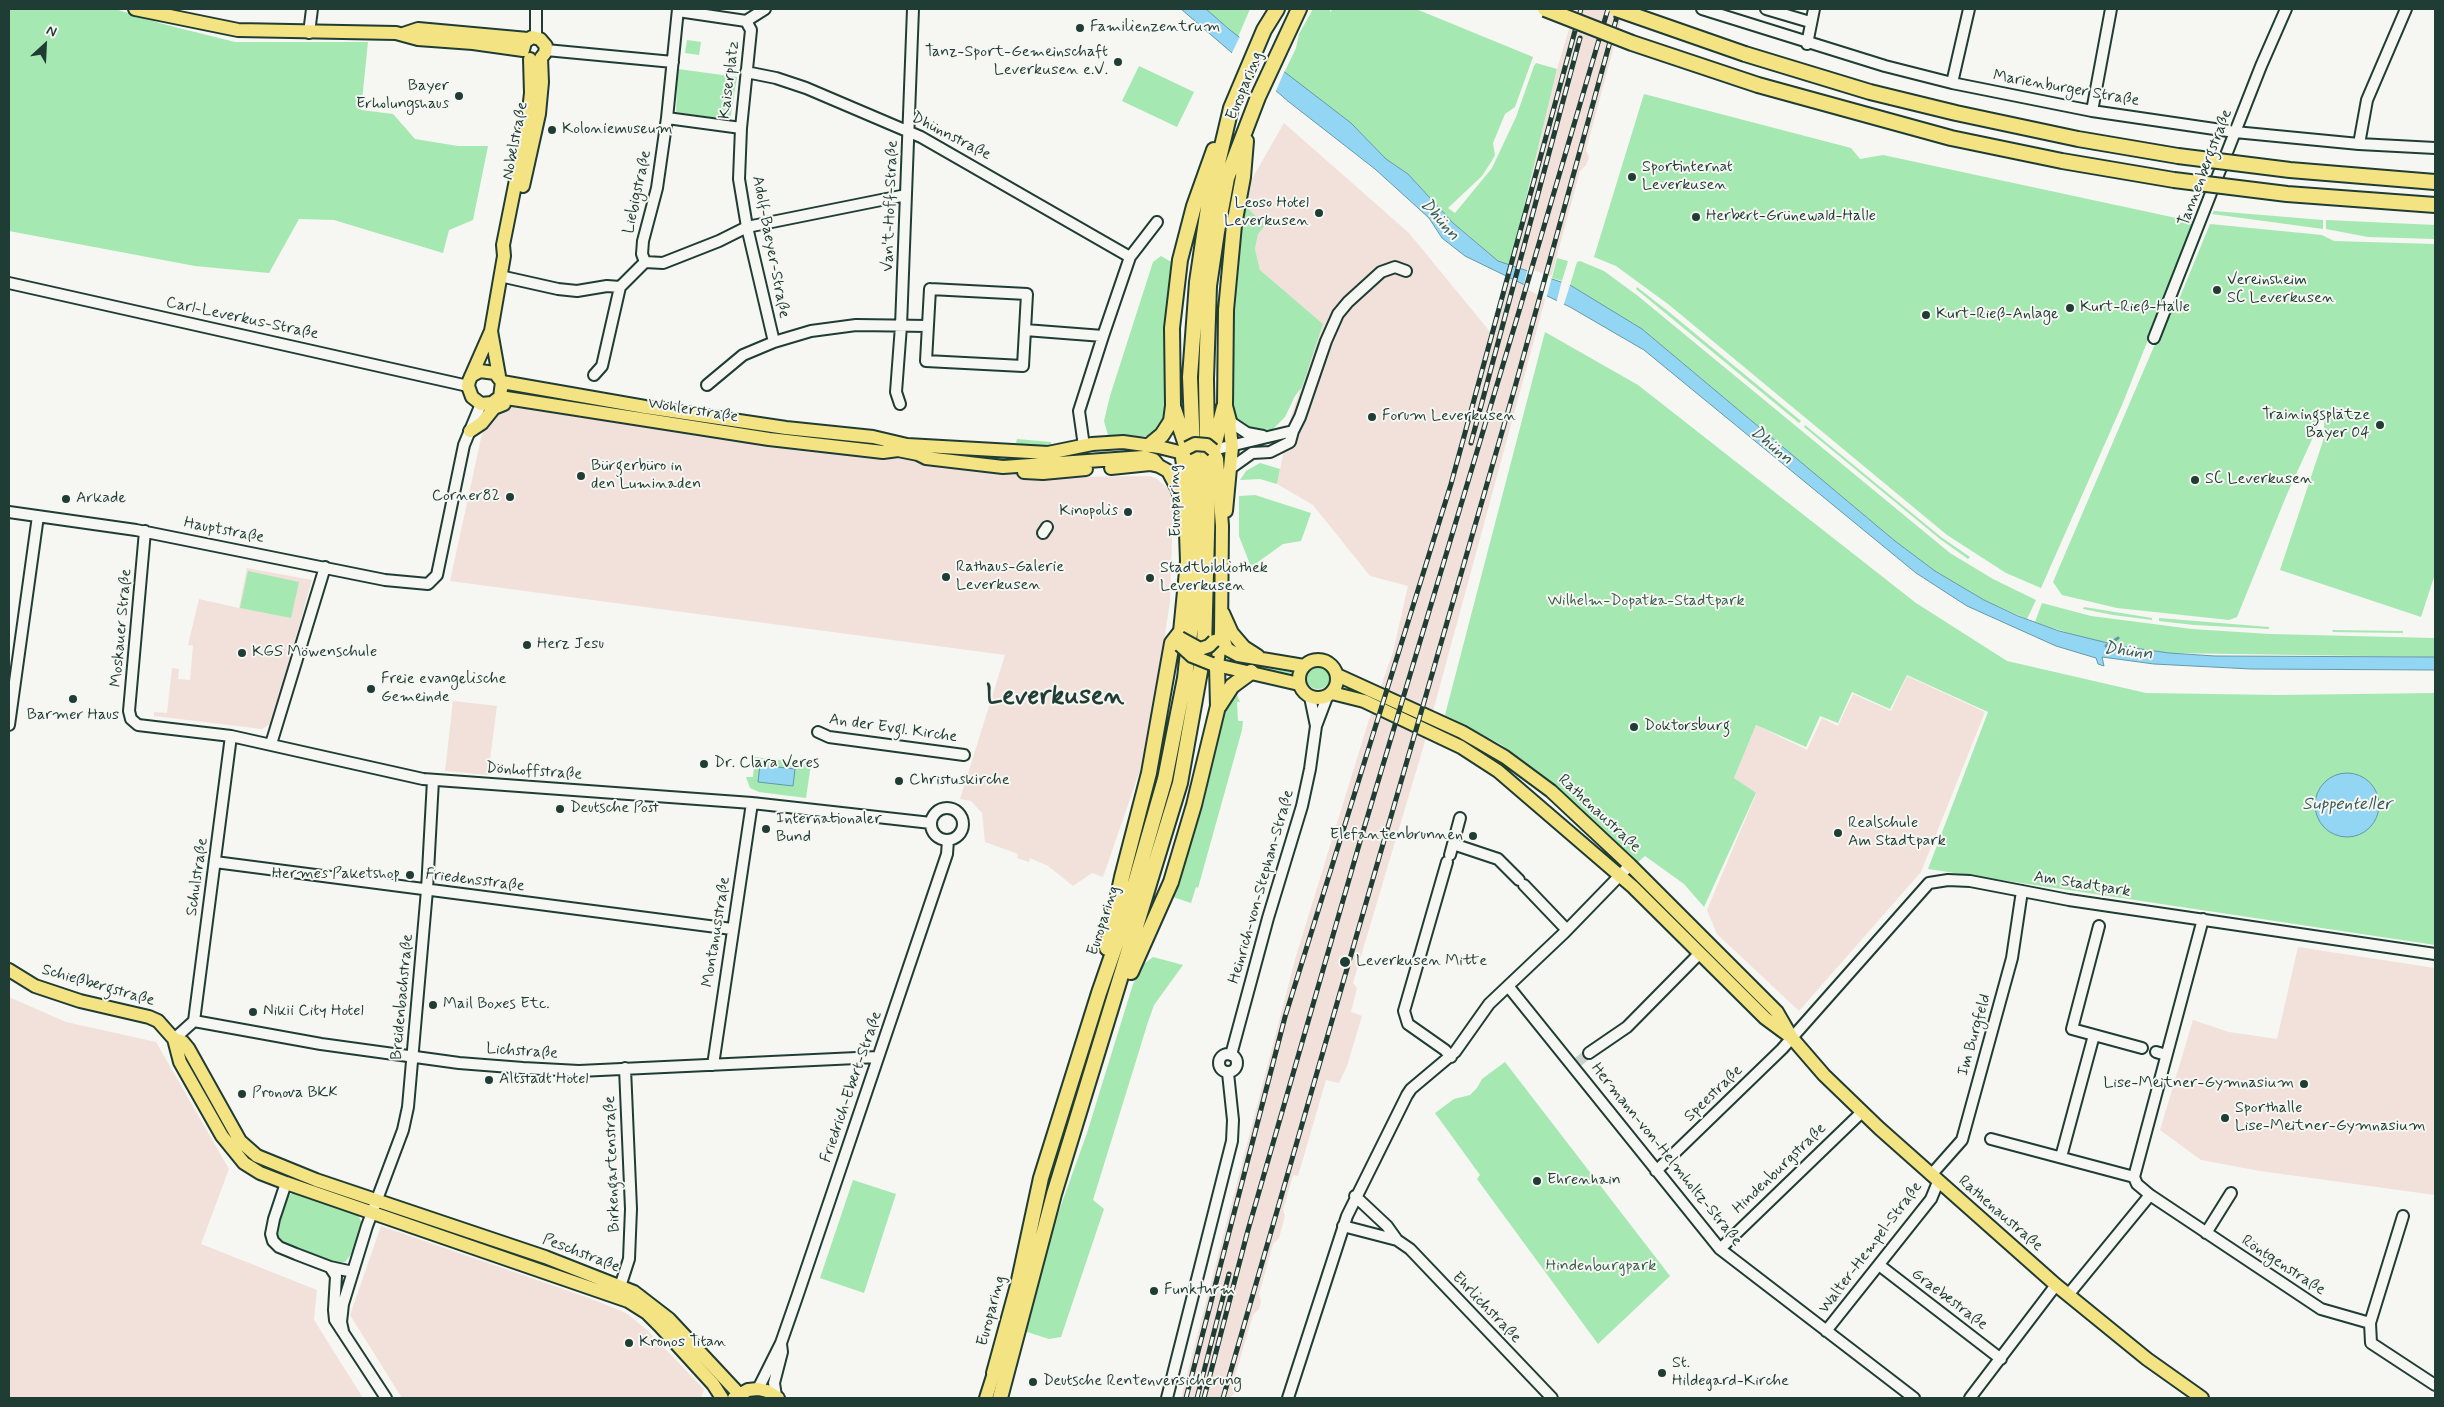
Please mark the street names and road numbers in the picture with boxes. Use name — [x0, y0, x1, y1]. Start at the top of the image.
street label: Kaiserplatz — [716, 40, 744, 120]
street label: Europaring — [1223, 49, 1267, 123]
street label: Marienburger Straße — [1991, 67, 2141, 111]
street label: Nobelstraße — [499, 100, 533, 182]
street label: Tannenbergstraße — [2175, 107, 2237, 229]
street label: Dhünnstraße — [908, 109, 994, 165]
street label: Van't-Hoff-Straße — [879, 140, 903, 272]
street label: Liebigstraße — [620, 149, 656, 235]
street label: Adolf-Baeyer-Straße — [747, 174, 793, 320]
street label: Carl-Leverkus-Straße — [164, 293, 320, 345]
street label: Wöhlerstraße — [646, 394, 740, 428]
street label: Europaring — [1166, 465, 1186, 537]
street label: Hauptstraße — [182, 514, 266, 548]
street label: Moskauer Straße — [107, 568, 137, 688]
street label: An der Evgl. Kirche — [828, 711, 958, 747]
street label: Dönhoffstraße — [485, 759, 583, 785]
street label: Rathenaustraße — [1554, 771, 1644, 857]
street label: Heinrich-von-Stephan-Straße — [1225, 788, 1299, 986]
street label: Schulstraße — [183, 837, 213, 917]
street label: Friedensstraße — [424, 865, 526, 897]
street label: Am Stadtpark — [2032, 868, 2132, 902]
street label: Montanusstraße — [699, 875, 735, 989]
street label: Europaring — [1084, 884, 1124, 958]
street label: Breidenbachstraße — [388, 933, 418, 1061]
street label: Schießbergstraße — [39, 961, 157, 1011]
street label: Im Burgfeld — [1954, 992, 1996, 1078]
street label: Friedrich-Ebert-Straße — [817, 1009, 887, 1165]
street label: Lichstraße — [485, 1040, 559, 1064]
street label: Hermann-von-Helmholtz-Straße — [1586, 1060, 1746, 1250]
street label: Speestraße — [1681, 1062, 1747, 1126]
street label: Birkengartenstraße — [601, 1095, 625, 1233]
street label: Hindenburgstraße — [1729, 1120, 1831, 1218]
street label: Rathenaustraße — [1954, 1172, 2046, 1256]
street label: Walter-Hempel-Straße — [1815, 1178, 1927, 1318]
street label: Peschstraße — [539, 1230, 623, 1278]
street label: Röntgenstraße — [2237, 1232, 2329, 1300]
street label: Graebestraße — [1907, 1265, 1991, 1335]
street label: Ehrlichstraße — [1447, 1268, 1525, 1348]
street label: Europaring — [973, 1274, 1011, 1348]

